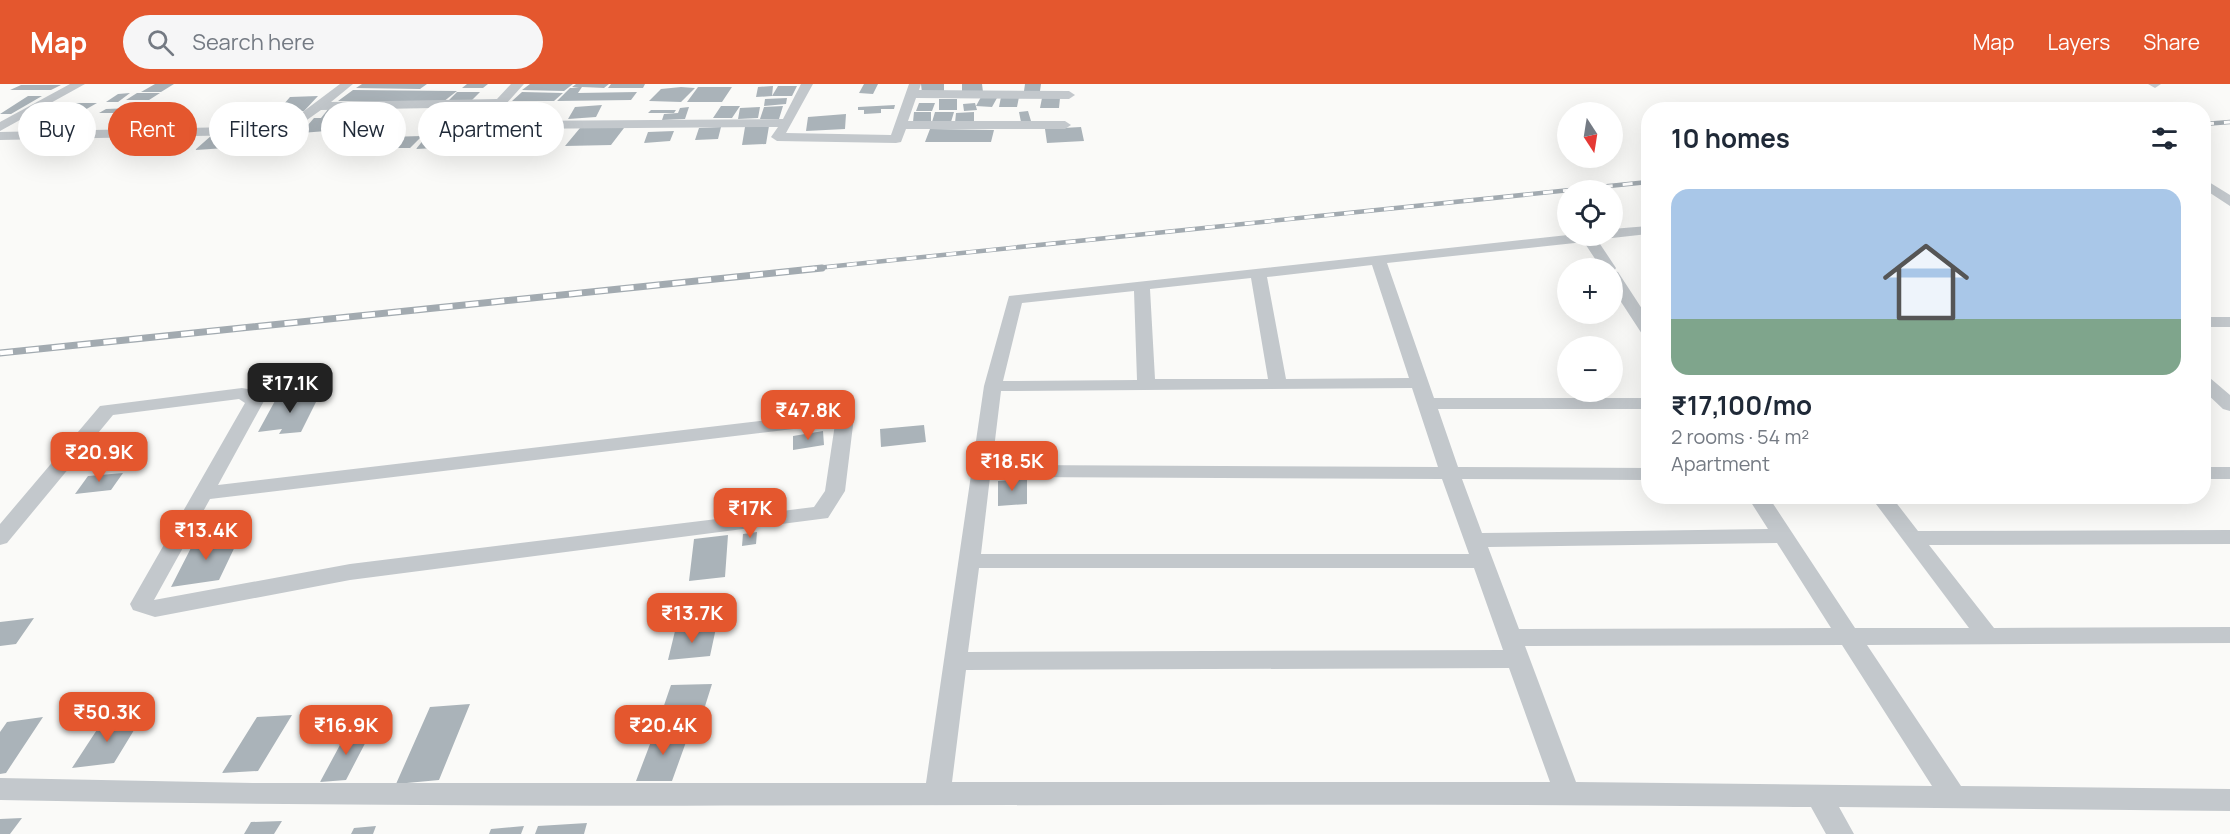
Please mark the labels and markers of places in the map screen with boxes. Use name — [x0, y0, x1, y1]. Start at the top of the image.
pin: ₹17.1K — [241, 363, 339, 414]
pin: ₹47.8K — [759, 390, 857, 441]
pin: ₹20.9K — [50, 432, 148, 483]
pin: ₹18.5K — [963, 441, 1061, 492]
pin: ₹17K — [714, 488, 786, 539]
pin: ₹13.4K — [157, 510, 255, 561]
pin: ₹13.7K — [643, 593, 741, 644]
pin: ₹50.3K — [58, 692, 156, 743]
pin: ₹16.9K — [297, 705, 395, 756]
pin: ₹20.4K — [614, 705, 712, 756]

